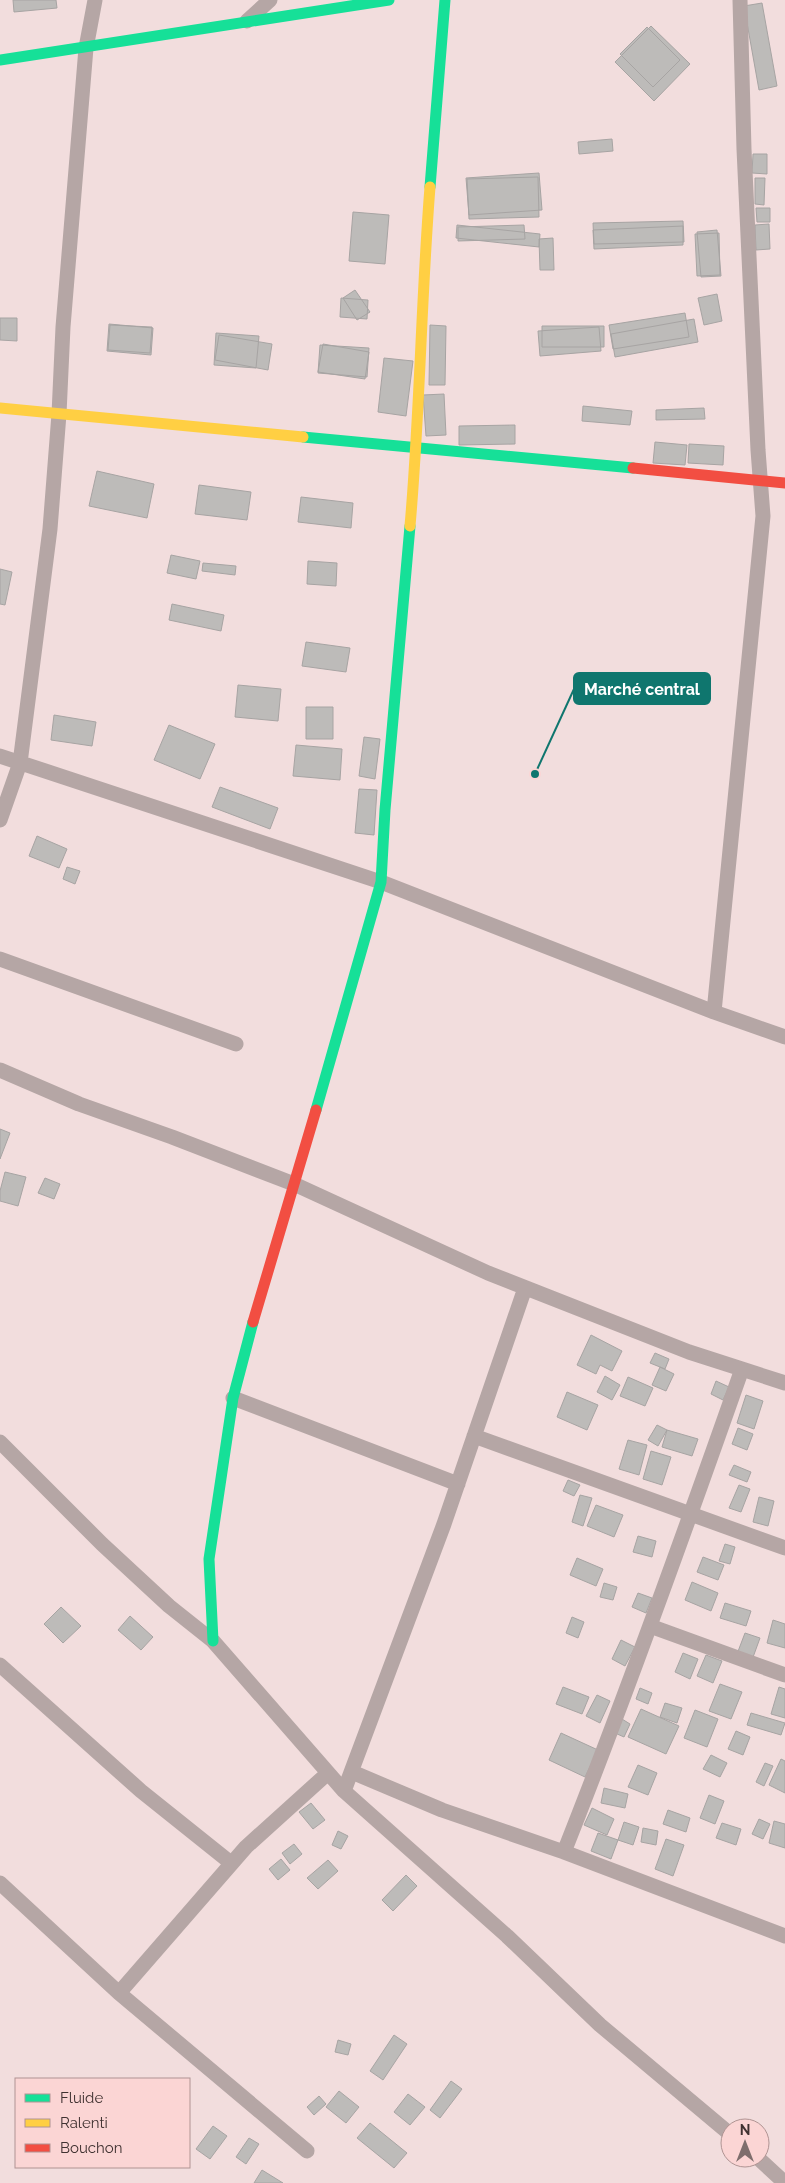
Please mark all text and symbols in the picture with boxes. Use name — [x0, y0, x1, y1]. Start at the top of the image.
callout: Marché central — [574, 673, 710, 704]
text: Marché central — [584, 680, 701, 699]
legend — [15, 2078, 190, 2168]
text: Fluide — [60, 2089, 103, 2107]
text: Ralenti — [60, 2114, 108, 2132]
north arrow — [720, 2118, 770, 2168]
text: N — [740, 2122, 750, 2138]
text: Bouchon — [60, 2139, 122, 2157]

